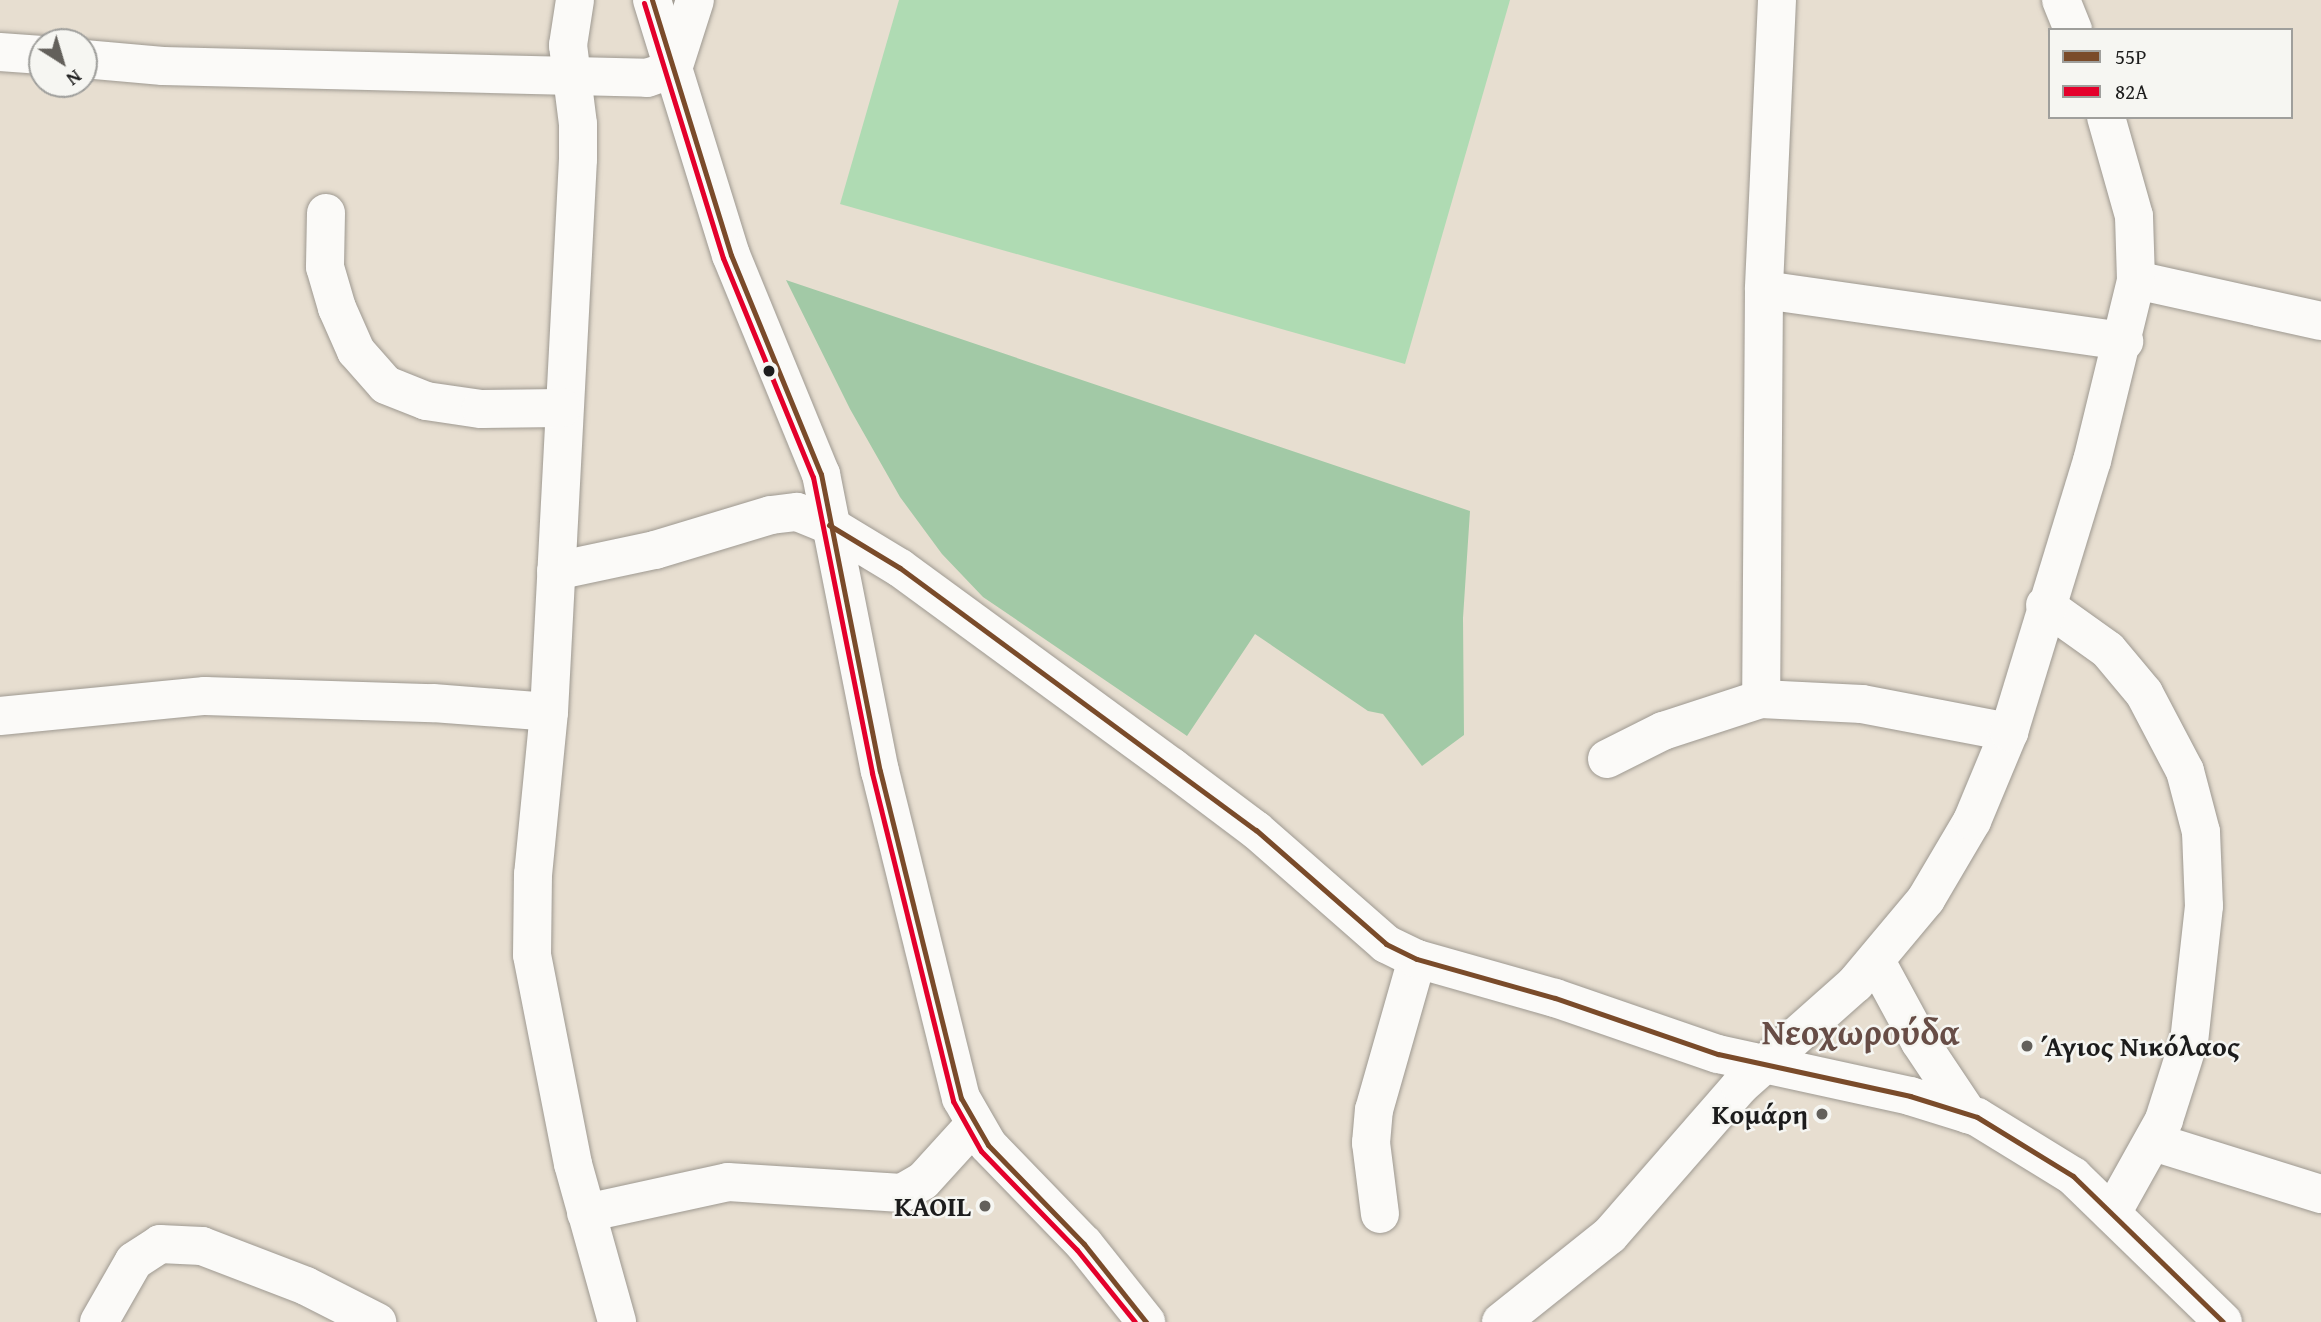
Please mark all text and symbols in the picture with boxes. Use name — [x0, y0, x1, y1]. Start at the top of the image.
north arrow — [28, 28, 98, 98]
legend — [2048, 28, 2293, 119]
text: 55Ρ — [2115, 41, 2147, 72]
text: N — [61, 63, 88, 93]
text: 82Α — [2115, 76, 2148, 107]
unlabelled marker — [762, 364, 776, 378]
district label: Νεοχωρούδα — [1762, 1011, 1960, 1053]
place label: Άγιος Νικόλαος — [2041, 1029, 2240, 1063]
marker: Άγιος Νικόλαος — [2019, 1038, 2035, 1054]
place label: Κομάρη — [1712, 1097, 1808, 1131]
marker: Κομάρη — [1814, 1106, 1830, 1122]
place label: KAOIL — [894, 1189, 971, 1223]
marker: KAOIL — [977, 1198, 993, 1214]

